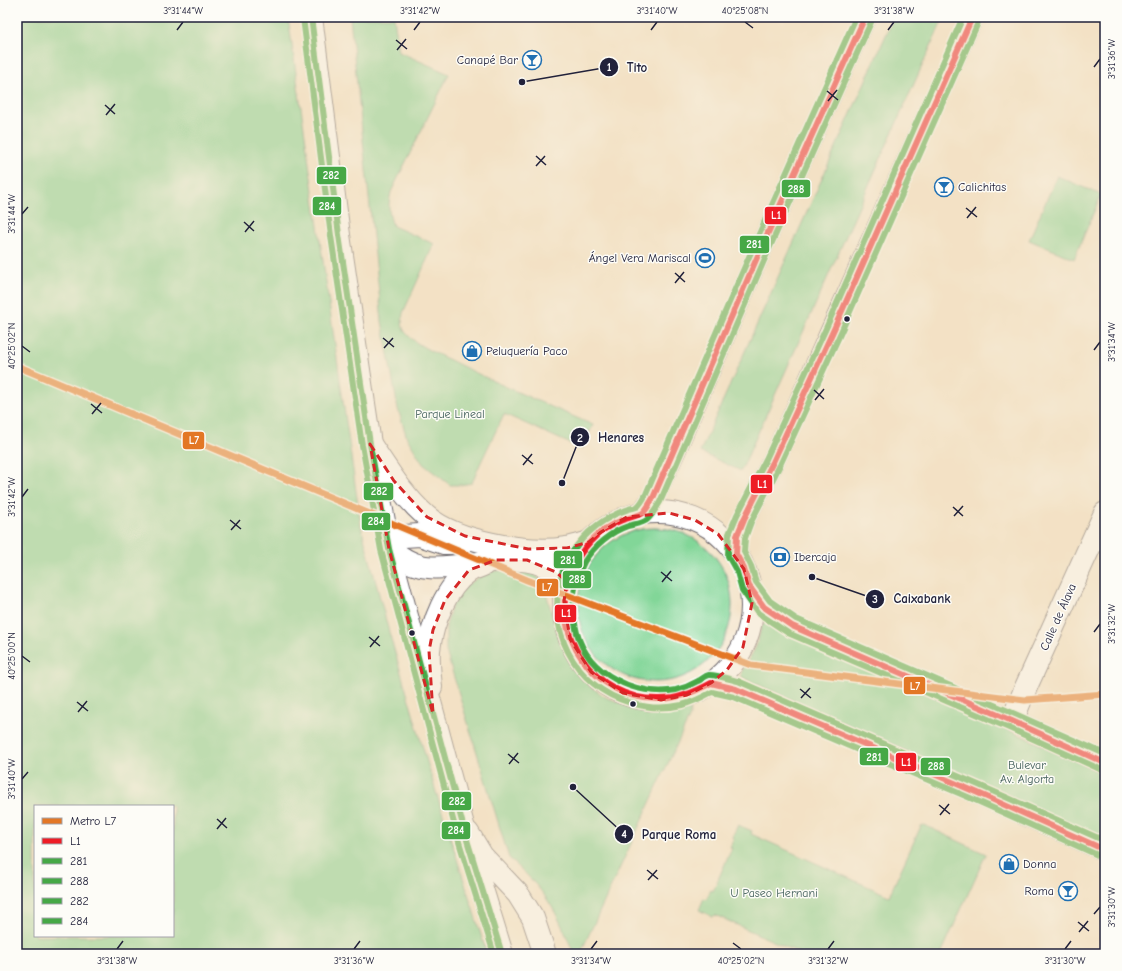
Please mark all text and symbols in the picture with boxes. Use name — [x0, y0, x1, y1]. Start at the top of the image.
text: 3°31'44"W — [163, 5, 203, 17]
text: 3°31'42"W — [400, 5, 440, 17]
text: 3°31'40"W — [637, 5, 678, 17]
text: 40°25'08"N — [722, 5, 768, 17]
text: 3°31'38"W — [874, 5, 914, 17]
text: 3°31'36"W — [1106, 38, 1118, 79]
bar icon: Canapé Bar — [521, 49, 543, 71]
place label: Canapé Bar — [457, 53, 518, 67]
callout: Tito — [599, 55, 655, 80]
text: 1 — [607, 60, 612, 74]
text: Tito — [627, 60, 648, 75]
line badge: 282 — [316, 166, 347, 185]
text: 282 — [323, 169, 340, 182]
bar icon: Calichitas — [933, 176, 955, 198]
line badge: 288 — [781, 179, 811, 198]
place label: Calichitas — [958, 180, 1006, 194]
text: 288 — [788, 183, 805, 196]
text: 3°31'44"W — [6, 194, 18, 234]
line badge: 284 — [312, 196, 342, 216]
text: 284 — [319, 200, 335, 213]
line badge: L1 — [764, 206, 787, 225]
text: L1 — [771, 209, 781, 222]
line badge: 281 — [739, 235, 770, 254]
text: 281 — [746, 238, 762, 251]
sports icon: Ángel Vera Mariscal — [694, 247, 716, 269]
place label: Ángel Vera Mariscal — [589, 251, 691, 265]
unlabelled marker — [842, 314, 852, 324]
text: 3°31'34"W — [1106, 322, 1118, 362]
text: 40°25'02"N — [6, 323, 18, 369]
shop icon: Peluquería Paco — [461, 340, 483, 362]
place label: Peluquería Paco — [486, 344, 568, 358]
park label: Parque Lineal — [415, 407, 485, 421]
callout: Henares — [570, 425, 652, 450]
text: Henares — [598, 430, 645, 445]
line badge: L7 — [182, 431, 205, 450]
text: 2 — [577, 431, 583, 445]
text: L7 — [189, 434, 199, 447]
line badge: L1 — [750, 474, 773, 494]
text: 3°31'42"W — [6, 477, 18, 517]
text: L1 — [757, 478, 767, 491]
line badge: 282 — [363, 482, 394, 501]
text: 282 — [371, 485, 388, 498]
line badge: 284 — [361, 512, 391, 531]
text: 284 — [368, 515, 384, 528]
bank icon: Ibercaja — [769, 546, 791, 568]
line badge: 281 — [553, 550, 583, 569]
place label: Ibercaja — [794, 550, 837, 564]
text: 281 — [560, 554, 576, 567]
line badge: 288 — [562, 570, 592, 589]
text: 288 — [569, 573, 586, 586]
line badge: L7 — [536, 578, 559, 597]
text: L7 — [542, 581, 552, 594]
street label: Calle de Álava — [1037, 581, 1079, 653]
callout: Caixabank — [865, 586, 958, 611]
text: Caixabank — [893, 591, 951, 606]
text: 3 — [872, 592, 878, 606]
line badge: L1 — [554, 604, 577, 623]
text: 3°31'32"W — [1106, 604, 1118, 644]
text: L1 — [561, 607, 571, 620]
unlabelled marker — [407, 628, 417, 638]
text: 40°25'00"N — [6, 632, 18, 680]
line badge: L7 — [903, 676, 926, 695]
text: L7 — [910, 680, 920, 693]
unlabelled marker — [628, 699, 638, 709]
line badge: 281 — [859, 747, 889, 766]
text: 281 — [866, 751, 882, 764]
line badge: L1 — [895, 752, 917, 772]
text: L1 — [901, 756, 911, 769]
line badge: 288 — [920, 757, 951, 776]
text: 3°31'40"W — [6, 758, 18, 799]
park label: Bulevar Av. Algorta — [1000, 758, 1054, 786]
text: 288 — [928, 760, 945, 773]
line badge: 282 — [441, 791, 472, 811]
text: 282 — [449, 795, 466, 808]
legend — [34, 805, 174, 937]
text: Metro L7 — [70, 814, 116, 828]
line badge: 284 — [441, 821, 471, 840]
callout: Parque Roma — [614, 822, 724, 847]
text: 284 — [448, 824, 464, 837]
text: 4 — [621, 827, 627, 841]
text: Parque Roma — [642, 827, 716, 842]
text: L1 — [70, 834, 81, 848]
shop icon: Donna — [998, 853, 1020, 875]
text: 281 — [70, 854, 87, 868]
place label: Donna — [1023, 857, 1056, 871]
text: 288 — [70, 874, 89, 888]
bar icon: Roma — [1057, 880, 1079, 902]
place label: Roma — [1025, 884, 1054, 898]
park label: U Paseo Hernani — [730, 886, 818, 900]
text: 3°31'30"W — [1106, 886, 1118, 928]
text: 282 — [70, 894, 89, 908]
text: 284 — [70, 914, 88, 928]
text: 3°31'38"W — [97, 955, 137, 967]
text: 3°31'36"W — [334, 955, 375, 967]
text: 3°31'34"W — [571, 955, 611, 967]
text: 40°25'02"N — [718, 955, 764, 967]
text: 3°31'32"W — [808, 955, 848, 967]
text: 3°31'30"W — [1044, 955, 1086, 967]

